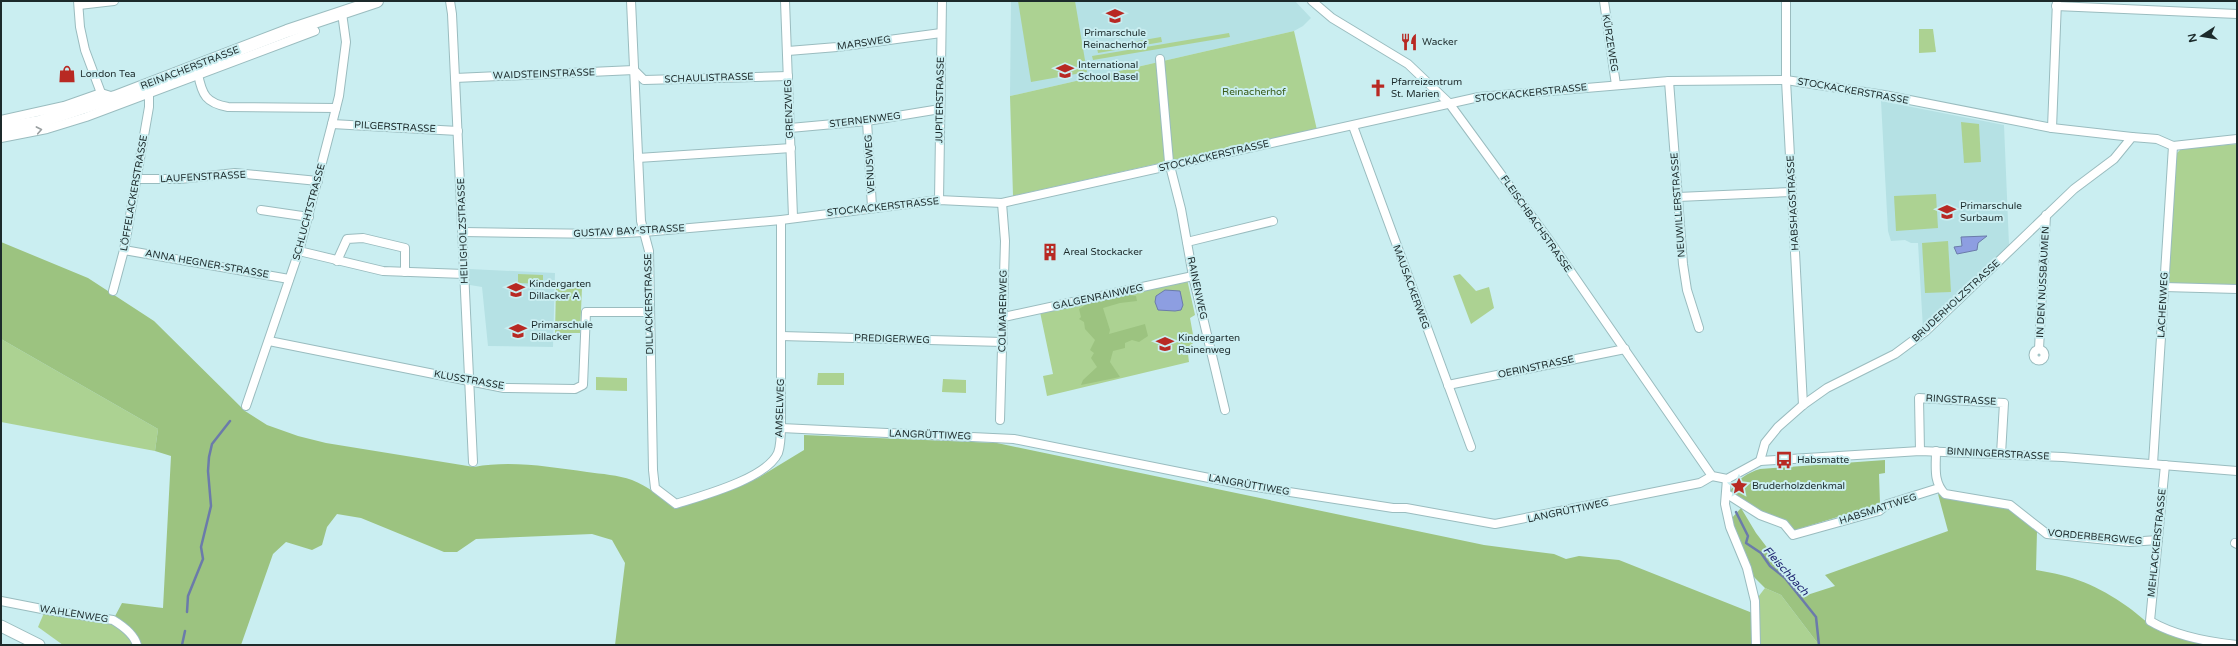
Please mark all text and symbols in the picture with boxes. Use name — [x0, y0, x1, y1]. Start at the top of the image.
school or university icon: Primarschule Reinacherhof — [1105, 6, 1125, 26]
street label: KÜRZEWEG — [1600, 13, 1620, 73]
north arrow — [2182, 16, 2222, 56]
place label: Primarschule Reinacherhof — [1083, 27, 1147, 51]
restaurant icon: Wacker — [1399, 32, 1419, 52]
text: N — [2185, 32, 2200, 44]
street label: MARSWEG — [836, 33, 892, 53]
place label: Wacker — [1422, 36, 1458, 48]
street label: REINACHERSTRASSE — [139, 44, 241, 92]
street label: JUPITERSTRASSE — [933, 57, 947, 143]
place label: International School Basel — [1078, 59, 1138, 83]
school or university icon: International School Basel — [1055, 61, 1075, 81]
shop icon: London Tea — [57, 64, 77, 84]
street label: WAIDSTEINSTRASSE — [493, 66, 595, 82]
place label: London Tea — [80, 68, 136, 80]
street label: SCHAULISTRASSE — [664, 70, 754, 86]
street label: STOCKACKERSTRASSE — [1796, 75, 1910, 107]
place label: Pfarreizentrum St. Marien — [1391, 76, 1462, 100]
church icon: Pfarreizentrum St. Marien — [1368, 78, 1388, 98]
street label: GRENZWEG — [782, 79, 796, 139]
street label: STOCKACKERSTRASSE — [1474, 81, 1588, 105]
park label: Reinacherhof — [1222, 86, 1286, 98]
street label: STERNENWEG — [829, 110, 901, 130]
street label: PILGERSTRASSE — [354, 119, 436, 135]
one-way arrow — [36, 127, 42, 135]
street label: LÖFFELACKERSTRASSE — [118, 134, 150, 252]
street label: VENUSWEG — [862, 134, 878, 194]
street label: STOCKACKERSTRASSE — [1158, 137, 1270, 175]
street label: NEUWILLERSTRASSE — [1668, 152, 1688, 258]
street label: HABSHAGSTRASSE — [1785, 155, 1801, 251]
street label: SCHLUCHTSTRASSE — [290, 162, 328, 262]
street label: LAUFENSTRASSE — [160, 169, 246, 185]
street label: FLEISCHBACHSTRASSE — [1498, 173, 1574, 275]
street label: HEILIGHOLZSTRASSE — [455, 178, 471, 284]
street label: STOCKACKERSTRASSE — [826, 195, 940, 219]
place label: Primarschule Surbaum — [1960, 200, 2022, 224]
school or university icon: Primarschule Surbaum — [1937, 202, 1957, 222]
street label: GUSTAV BAY-STRASSE — [573, 222, 685, 240]
street label: IN DEN NUSSBÄUMEN — [2034, 226, 2052, 338]
building icon: Areal Stockacker — [1040, 242, 1060, 262]
street label: MAUSACKERWEG — [1390, 243, 1432, 331]
place label: Areal Stockacker — [1063, 246, 1143, 258]
street label: ANNA HEGNER-STRASSE — [144, 247, 270, 281]
street label: DILLACKERSTRASSE — [642, 253, 656, 355]
street label: RAINENWEG — [1184, 256, 1210, 320]
street label: BRUDERHOLZSTRASSE — [1910, 257, 2002, 345]
street label: COLMARERWEG — [996, 270, 1010, 352]
street label: LACHENWEG — [2155, 272, 2171, 338]
place label: Kindergarten Dillacker A — [529, 278, 591, 302]
school or university icon: Kindergarten Dillacker A — [506, 280, 526, 300]
street label: GALGENRAINWEG — [1052, 282, 1144, 312]
place label: Primarschule Dillacker — [531, 319, 593, 343]
school or university icon: Primarschule Dillacker — [508, 321, 528, 341]
street label: PREDIGERWEG — [854, 332, 930, 346]
place label: Kindergarten Rainenweg — [1178, 332, 1240, 356]
school or university icon: Kindergarten Rainenweg — [1155, 334, 1175, 354]
street label: OERINSTRASSE — [1497, 353, 1575, 381]
street label: KLUSSTRASSE — [433, 368, 505, 392]
street label: AMSELWEG — [773, 378, 787, 438]
street label: RINGSTRASSE — [1925, 392, 1997, 408]
street label: LANGRÜTTIWEG — [889, 428, 971, 442]
street label: BINNINGERSTRASSE — [1946, 445, 2050, 463]
bus stop icon: Habsmatte — [1774, 450, 1794, 470]
place label: Habsmatte — [1797, 454, 1850, 466]
street label: LANGRÜTTIWEG — [1207, 472, 1291, 498]
place icon: Bruderholzdenkmal — [1729, 476, 1749, 496]
place label: Bruderholzdenkmal — [1752, 480, 1845, 492]
street label: MEHLACKERSTRASSE — [2145, 488, 2169, 598]
street label: HABSMATTWEG — [1838, 491, 1918, 527]
street label: LANGRÜTTIWEG — [1526, 497, 1610, 525]
street label: VORDERBERGWEG — [2047, 527, 2143, 547]
water label: Fleischbach — [1760, 544, 1812, 599]
street label: WAHLENWEG — [39, 603, 109, 625]

